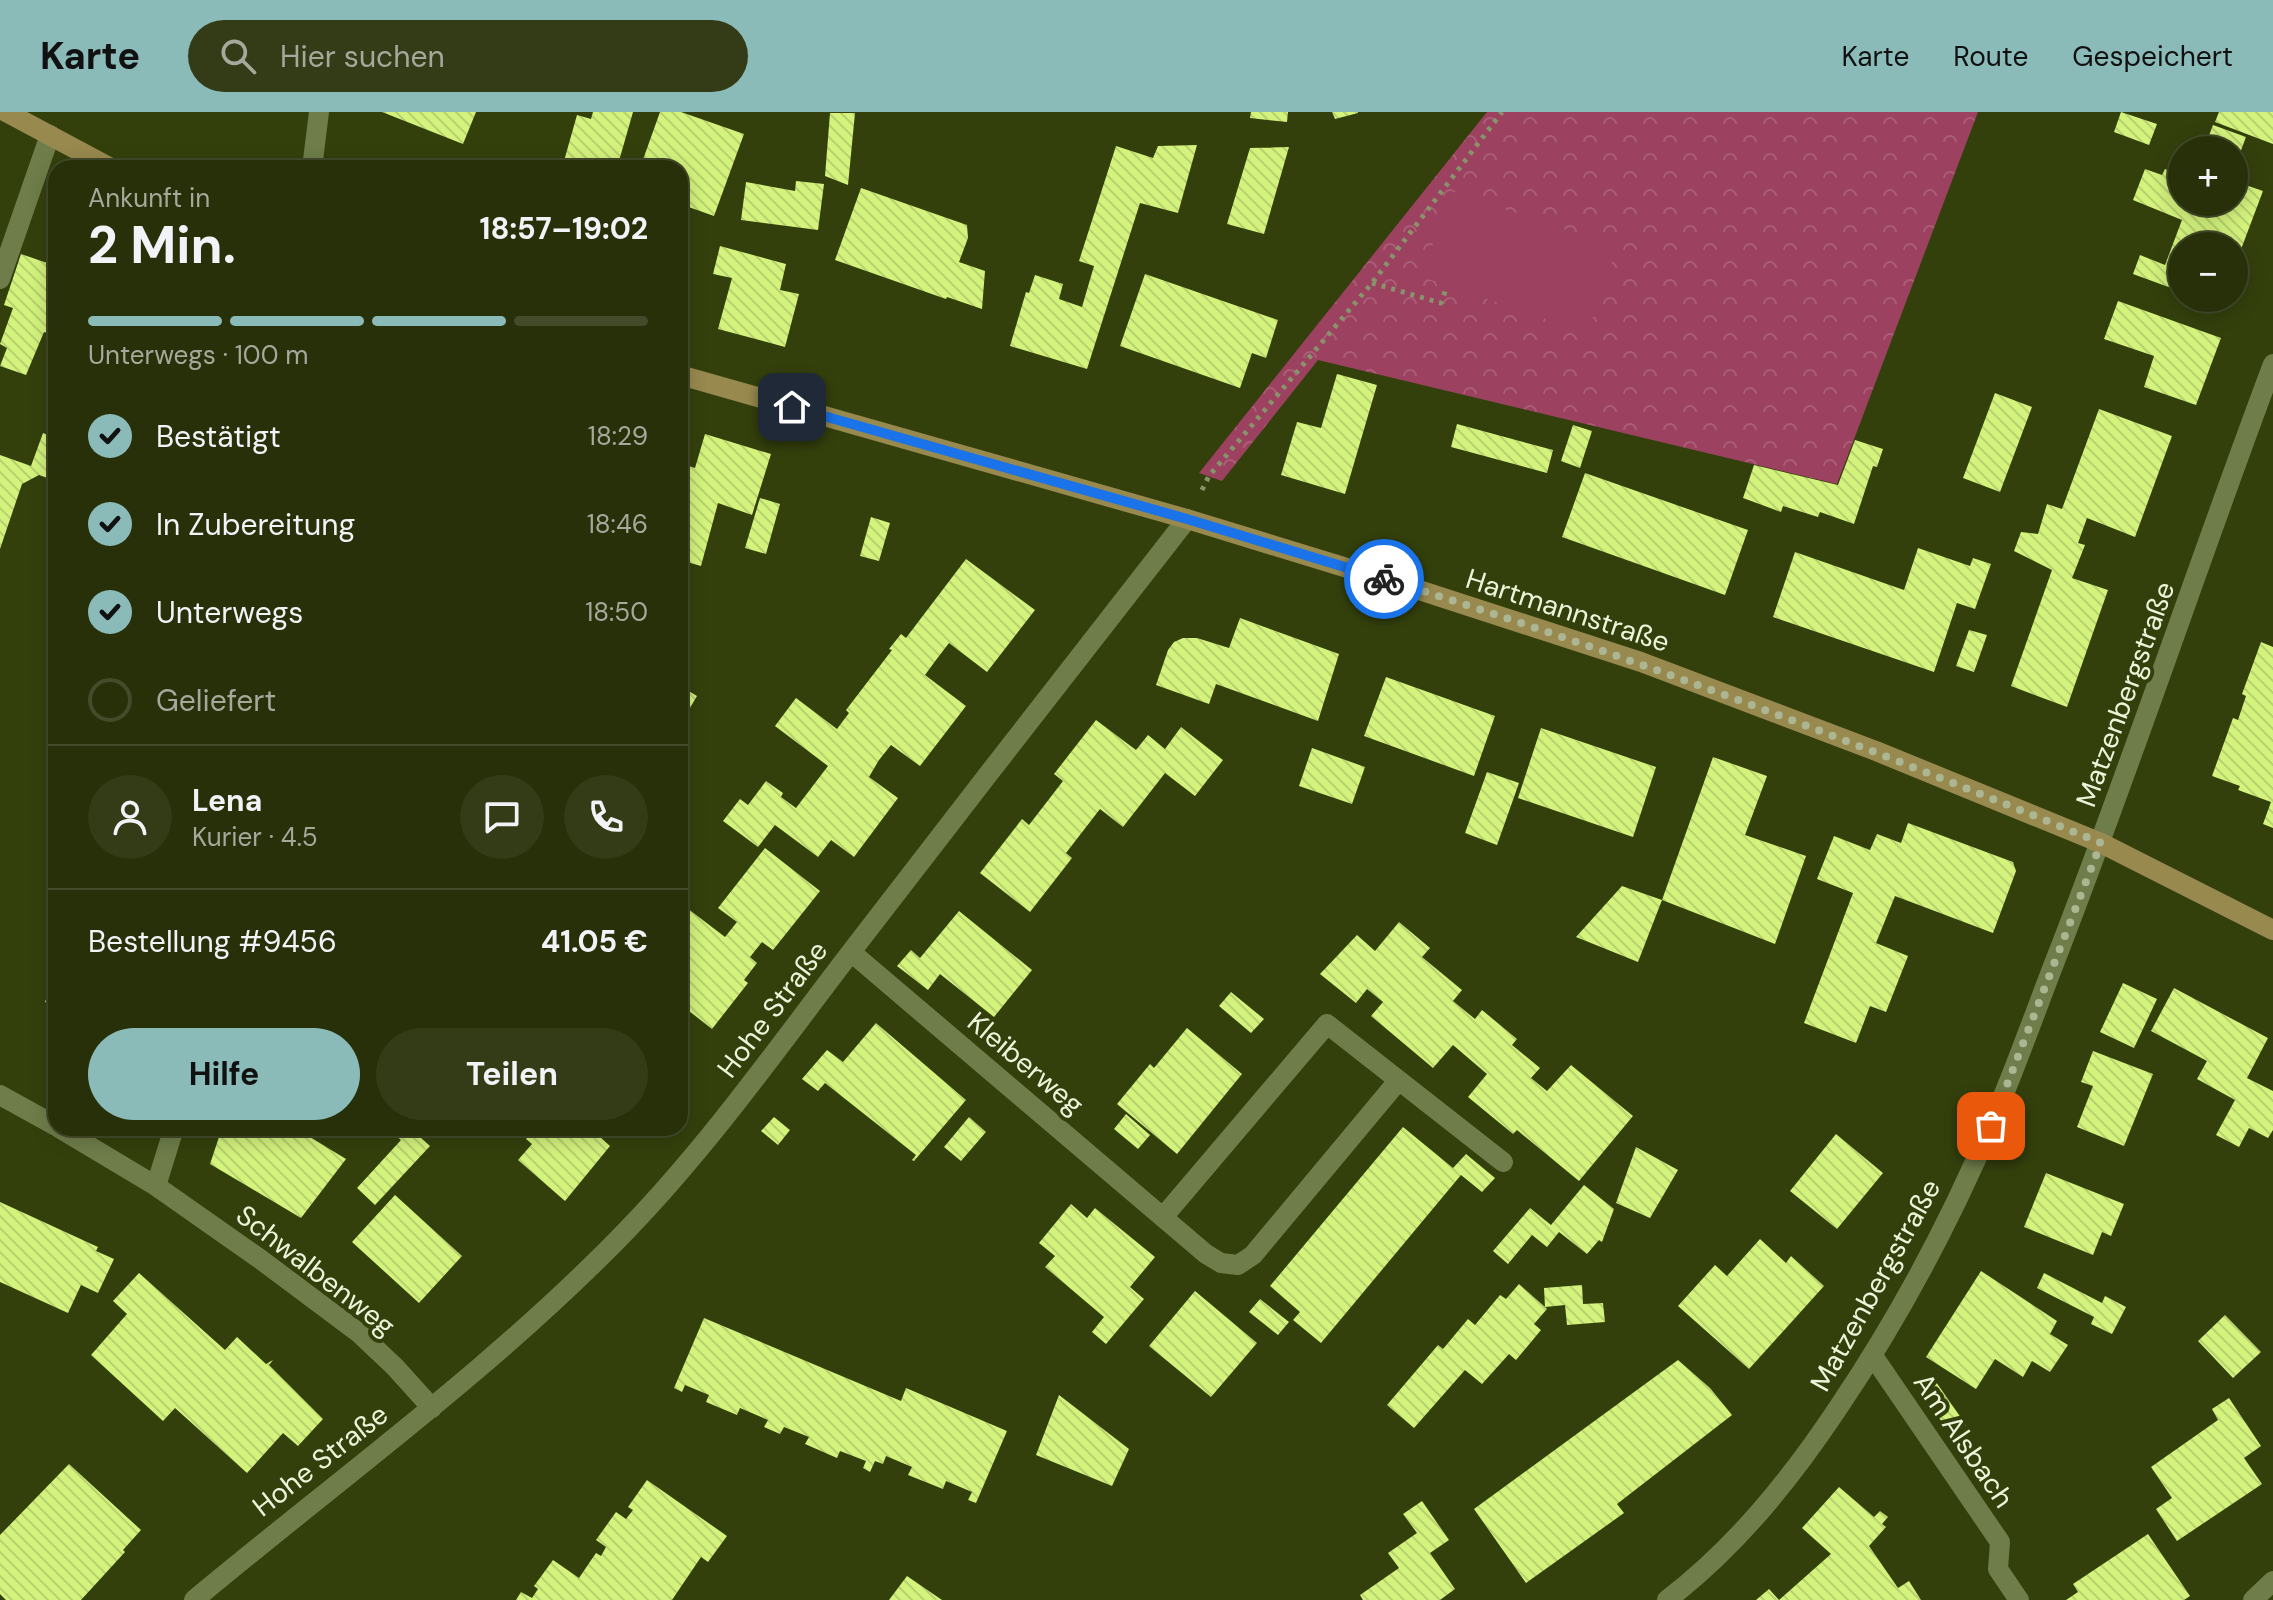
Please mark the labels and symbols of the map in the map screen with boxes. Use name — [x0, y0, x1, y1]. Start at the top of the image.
pin — [758, 373, 826, 441]
courier — [1344, 539, 1424, 619]
street label: Hartmannstraße — [1461, 560, 1674, 661]
street label: Matzenbergstraße — [2068, 576, 2183, 812]
street label: Hohe Straße — [709, 933, 836, 1085]
street label: Kleiberweg — [960, 1004, 1092, 1123]
pin — [1957, 1092, 2025, 1160]
street label: Matzenbergstraße — [1802, 1173, 1949, 1398]
street label: Schwalbenweg — [228, 1197, 403, 1344]
street label: Am Alsbach — [1905, 1366, 2022, 1515]
street label: Hohe Straße — [245, 1396, 396, 1525]

